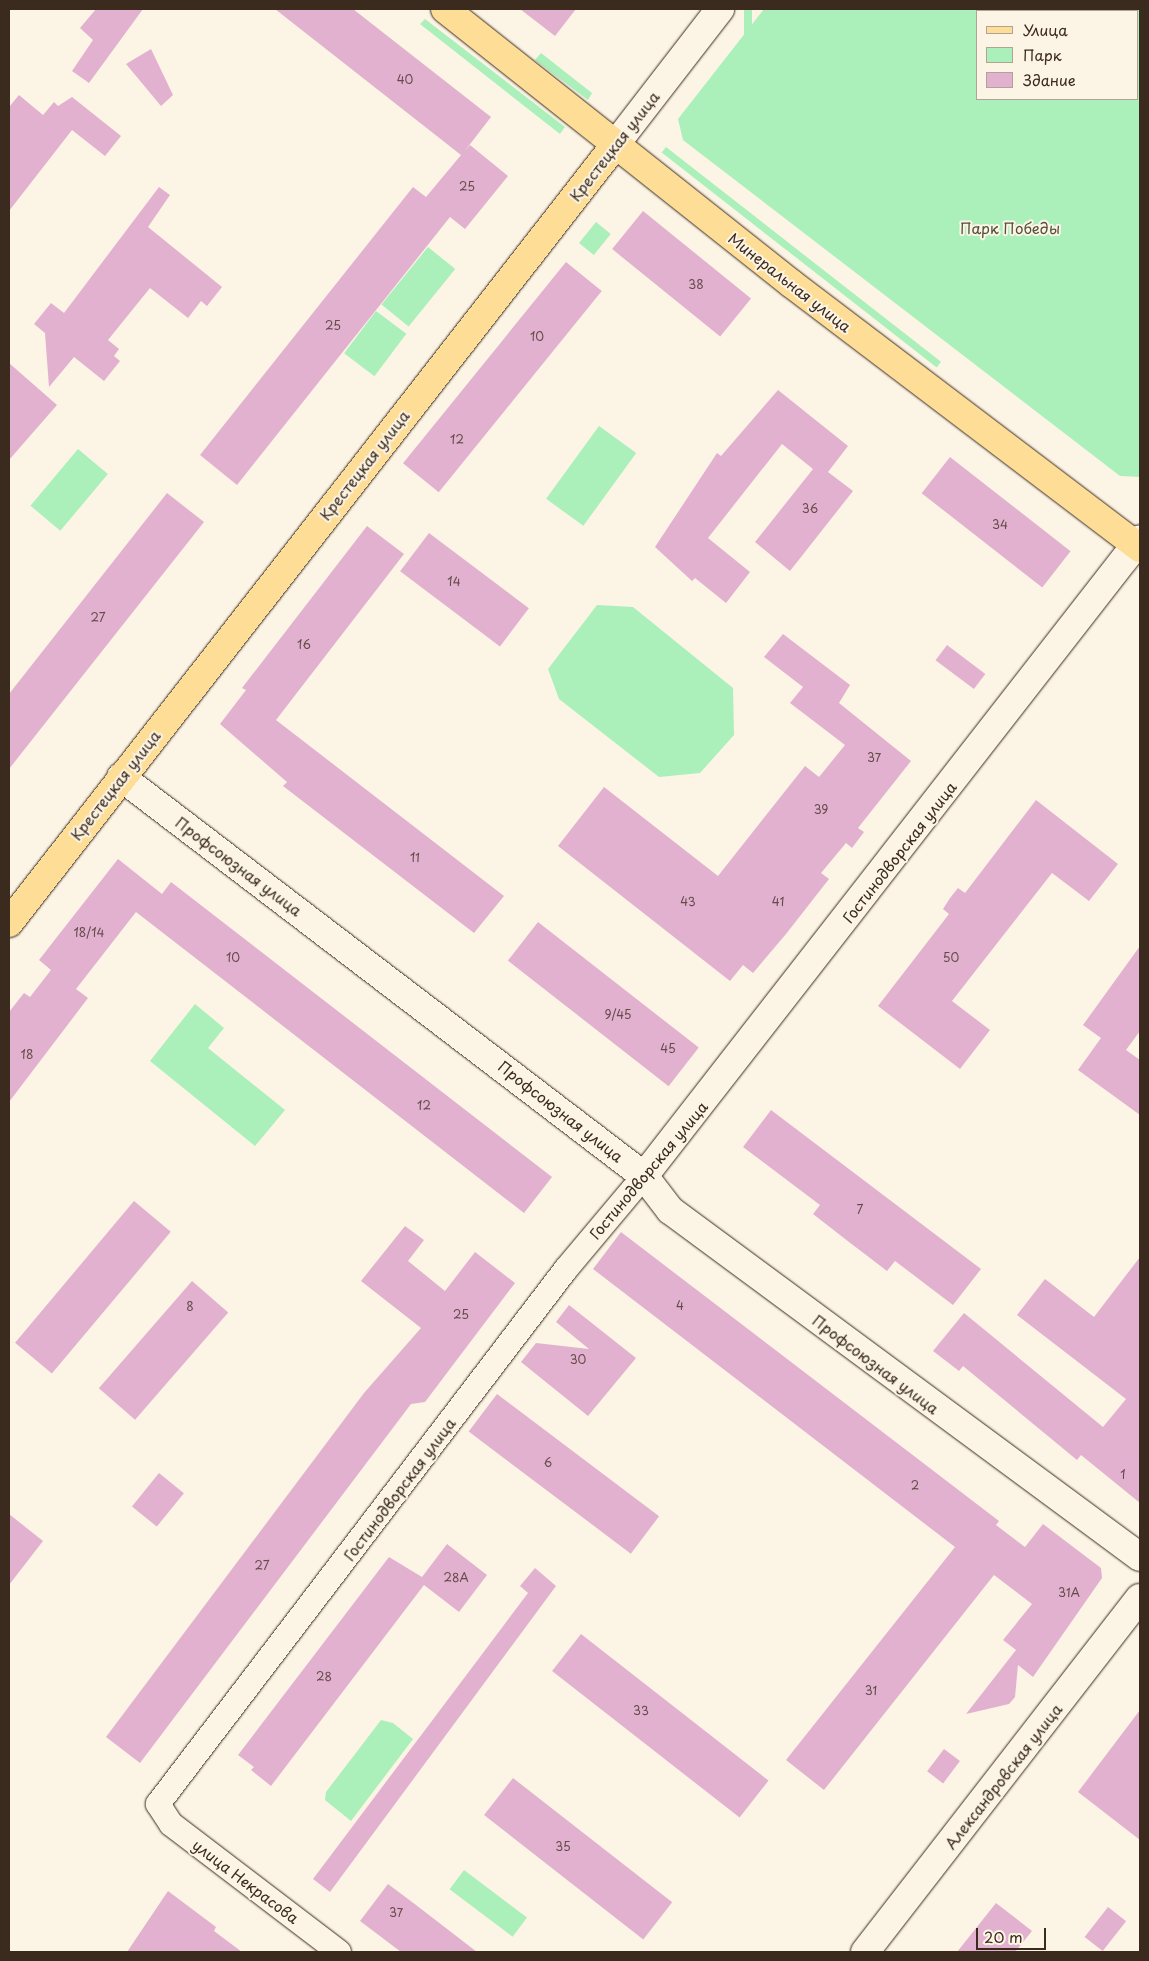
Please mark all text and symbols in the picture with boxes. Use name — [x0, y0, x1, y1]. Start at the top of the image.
legend — [976, 10, 1139, 100]
text: Улица — [1023, 18, 1068, 41]
text: Парк — [1023, 43, 1062, 66]
text: Здание — [1023, 68, 1076, 91]
house number: 40 — [397, 73, 413, 87]
street label: Крестецкая улица — [565, 87, 663, 205]
house number: 25 — [459, 180, 475, 194]
park label: Парк Победы — [960, 219, 1060, 237]
street label: Минеральная улица — [725, 228, 855, 336]
house number: 38 — [688, 278, 704, 292]
house number: 25 — [325, 319, 341, 333]
house number: 10 — [530, 330, 544, 344]
street label: Крестецкая улица — [315, 406, 413, 524]
house number: 12 — [450, 433, 464, 447]
house number: 36 — [802, 502, 818, 516]
house number: 34 — [992, 518, 1008, 532]
house number: 14 — [447, 575, 461, 589]
house number: 27 — [91, 611, 105, 625]
house number: 16 — [297, 638, 311, 652]
street label: Крестецкая улица — [66, 726, 164, 844]
house number: 37 — [867, 751, 881, 765]
street label: Гостинодворская улица — [838, 778, 960, 926]
house number: 39 — [814, 803, 828, 817]
street label: Профсоюзная улица — [172, 812, 306, 920]
house number: 11 — [410, 851, 420, 865]
house number: 43 — [680, 895, 696, 909]
house number: 41 — [772, 895, 784, 909]
house number: 18/14 — [73, 926, 105, 940]
house number: 10 — [226, 951, 240, 965]
house number: 50 — [943, 951, 959, 965]
house number: 9/45 — [605, 1008, 631, 1022]
house number: 45 — [660, 1042, 676, 1056]
house number: 18 — [21, 1048, 33, 1062]
street label: Профсоюзная улица — [495, 1056, 627, 1166]
street label: Гостинодворская улица — [585, 1097, 711, 1243]
house number: 12 — [417, 1099, 431, 1113]
house number: 7 — [857, 1203, 863, 1217]
house number: 4 — [676, 1299, 684, 1313]
house number: 8 — [186, 1300, 194, 1314]
house number: 25 — [453, 1308, 469, 1322]
street label: Профсоюзная улица — [809, 1310, 943, 1418]
house number: 30 — [570, 1353, 586, 1367]
street label: Гостинодворская улица — [339, 1414, 459, 1564]
house number: 6 — [544, 1456, 552, 1470]
house number: 1 — [1120, 1468, 1126, 1482]
house number: 2 — [911, 1479, 919, 1493]
house number: 27 — [255, 1559, 269, 1573]
house number: 28А — [443, 1571, 469, 1585]
house number: 31А — [1058, 1586, 1080, 1600]
house number: 28 — [316, 1670, 332, 1684]
house number: 31 — [865, 1684, 877, 1698]
street label: Александровская улица — [940, 1700, 1066, 1852]
house number: 33 — [633, 1704, 649, 1718]
street label: улица Некрасова — [189, 1835, 303, 1927]
house number: 35 — [555, 1840, 571, 1854]
house number: 37 — [389, 1906, 403, 1920]
scale bar — [979, 1918, 1049, 1950]
text: 20 m — [984, 1925, 1023, 1948]

